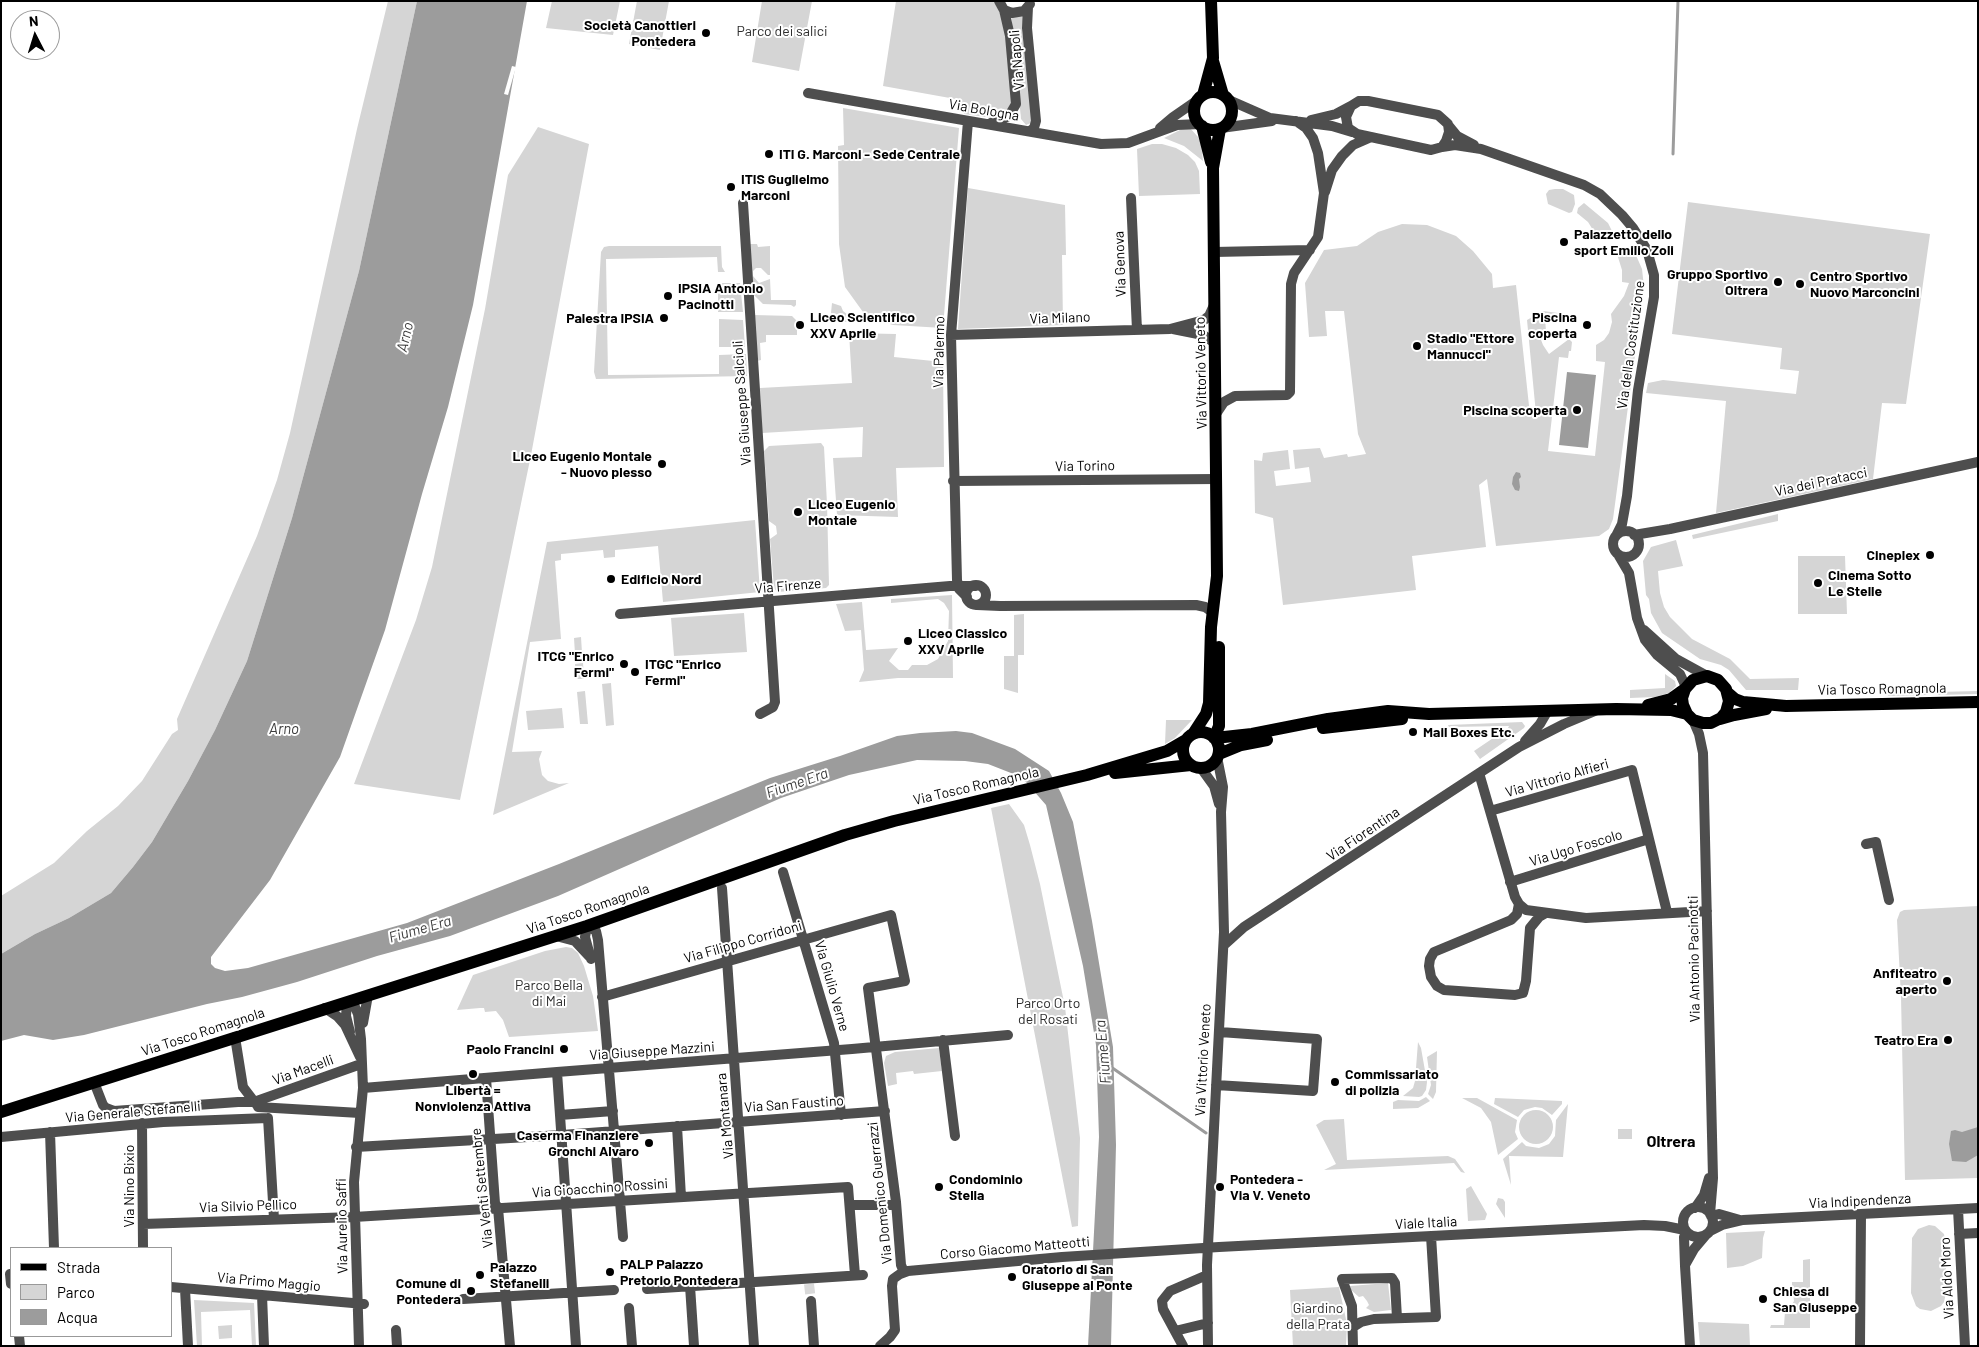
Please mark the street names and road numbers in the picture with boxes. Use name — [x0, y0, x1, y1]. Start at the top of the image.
street label: Via Napoli — [1006, 29, 1028, 91]
street label: Via Bologna — [947, 96, 1021, 124]
street label: Via Genova — [1110, 231, 1130, 297]
street label: Via della Costituzione — [1614, 280, 1648, 410]
street label: Via Milano — [1029, 309, 1091, 327]
street label: Via Palermo — [930, 316, 948, 388]
street label: Via Vittorio Veneto — [1192, 317, 1210, 429]
street label: Via Giuseppe Salcioli — [729, 340, 755, 466]
street label: Via Torino — [1055, 457, 1115, 475]
street label: Via dei Pratacci — [1773, 464, 1869, 500]
street label: Via Firenze — [754, 575, 822, 597]
street label: Via Tosco Romagnola — [1818, 679, 1946, 699]
street label: Via Vittorio Alfieri — [1503, 755, 1611, 801]
street label: Via Tosco Romagnola — [911, 763, 1041, 809]
street label: Via Fiorentina — [1323, 803, 1403, 865]
street label: Via Ugo Foscolo — [1528, 826, 1624, 870]
street label: Via Tosco Romagnola — [524, 880, 652, 938]
street label: Via Antonio Pacinotti — [1684, 895, 1704, 1023]
street label: Via Filippo Corridoni — [682, 917, 804, 967]
street label: Via Giulio Verne — [811, 939, 853, 1033]
street label: Via Vittorio Veneto — [1192, 1003, 1214, 1117]
street label: Via Tosco Romagnola — [139, 1004, 267, 1060]
street label: Via Giuseppe Mazzini — [589, 1038, 715, 1064]
street label: Via Macelli — [270, 1051, 336, 1089]
street label: Via Montanara — [713, 1072, 737, 1160]
street label: Via San Faustino — [744, 1092, 844, 1116]
street label: Via Generale Stefanelli — [65, 1098, 201, 1126]
street label: Via Domenico Guerrazzi — [864, 1121, 896, 1265]
street label: Via Venti Settembre — [467, 1127, 497, 1249]
street label: Via Nino Bixio — [121, 1145, 137, 1227]
street label: Via Gioacchino Rossini — [531, 1175, 669, 1201]
street label: Via Aurelio Saffi — [333, 1178, 351, 1274]
street label: Via Indipendenza — [1808, 1190, 1912, 1212]
street label: Via Silvio Pellico — [199, 1196, 297, 1216]
street label: Viale Italia — [1394, 1213, 1458, 1233]
street label: Corso Giacomo Matteotti — [939, 1233, 1091, 1263]
street label: Via Aldo Moro — [1936, 1237, 1958, 1319]
street label: Via Primo Maggio — [216, 1269, 322, 1295]

